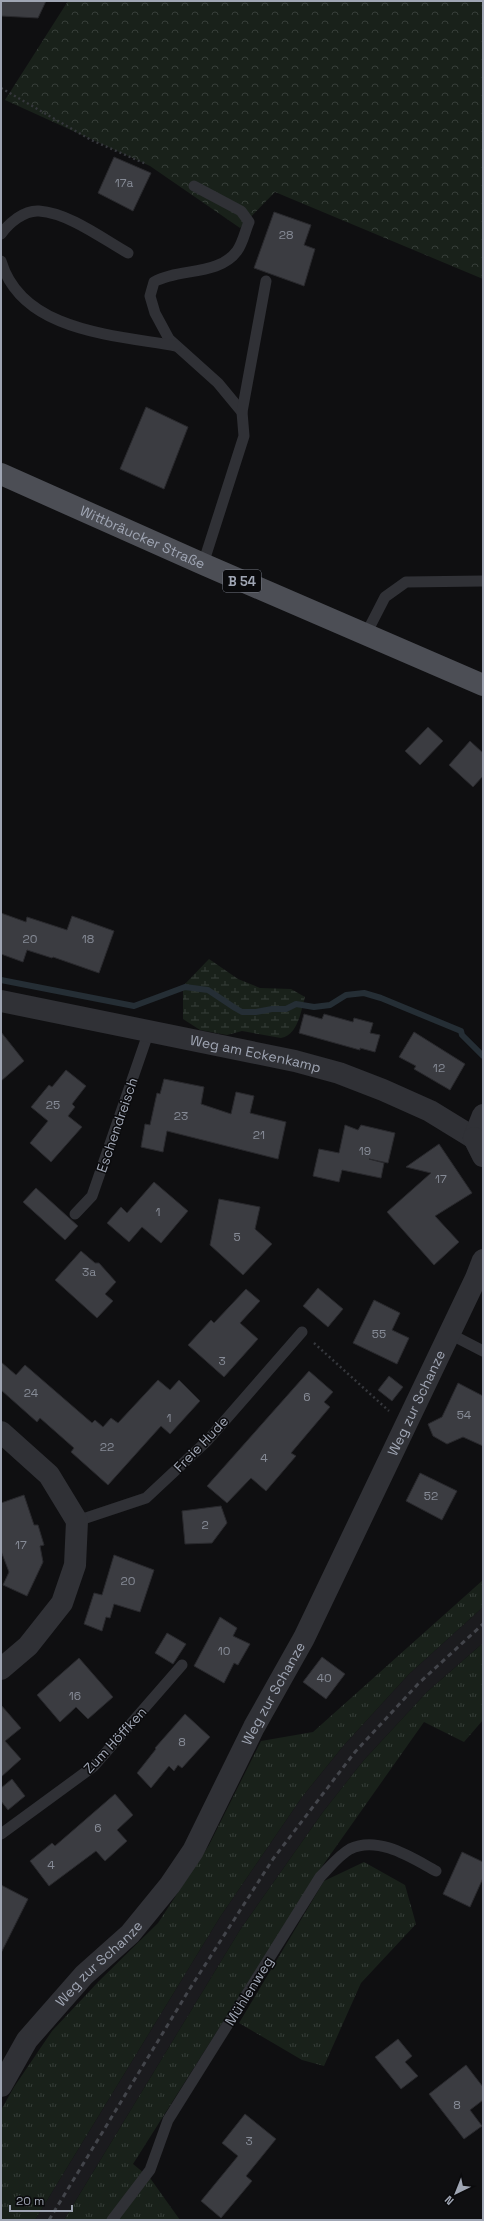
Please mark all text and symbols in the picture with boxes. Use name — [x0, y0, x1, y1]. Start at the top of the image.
house number: 17a — [115, 175, 133, 191]
house number: 28 — [279, 227, 293, 243]
street label: Wittbräucker Straße — [77, 501, 208, 573]
road number: B 54 — [223, 570, 261, 592]
house number: 20 — [23, 931, 37, 947]
house number: 18 — [82, 931, 94, 947]
street label: Weg am Eckenkamp — [189, 1031, 323, 1077]
house number: 12 — [433, 1060, 445, 1076]
street label: Eschendreisch — [92, 1075, 142, 1175]
house number: 25 — [46, 1097, 60, 1113]
house number: 23 — [174, 1108, 188, 1124]
house number: 21 — [253, 1127, 265, 1143]
house number: 19 — [359, 1143, 371, 1159]
house number: 17 — [435, 1171, 447, 1187]
house number: 1 — [155, 1204, 161, 1220]
house number: 5 — [233, 1229, 241, 1245]
house number: 3a — [82, 1264, 96, 1280]
house number: 55 — [372, 1326, 386, 1342]
street label: Weg zur Schanze — [383, 1347, 449, 1459]
house number: 3 — [218, 1353, 226, 1369]
house number: 24 — [24, 1385, 39, 1401]
house number: 6 — [303, 1389, 311, 1405]
house number: 54 — [457, 1407, 472, 1423]
house number: 1 — [166, 1410, 172, 1426]
street label: Freie Hude — [170, 1412, 232, 1476]
house number: 22 — [100, 1439, 114, 1455]
house number: 4 — [260, 1450, 268, 1466]
house number: 52 — [424, 1488, 438, 1504]
house number: 2 — [201, 1517, 209, 1533]
house number: 17 — [15, 1537, 27, 1553]
house number: 20 — [121, 1573, 135, 1589]
street label: Weg zur Schanze — [238, 1639, 309, 1748]
house number: 10 — [218, 1643, 230, 1659]
house number: 40 — [316, 1670, 332, 1686]
house number: 16 — [69, 1688, 81, 1704]
street label: Zum Höffken — [80, 1703, 150, 1777]
house number: 8 — [178, 1734, 186, 1750]
house number: 6 — [94, 1820, 102, 1836]
house number: 4 — [47, 1857, 55, 1873]
street label: Weg zur Schanze — [52, 1917, 146, 2010]
street label: Mühlenweg — [221, 1953, 277, 2029]
house number: 8 — [453, 2097, 461, 2113]
house number: 3 — [245, 2133, 253, 2149]
north arrow — [436, 2173, 476, 2213]
scale bar — [10, 2187, 72, 2213]
text: 20 m — [16, 2193, 44, 2209]
text: N — [442, 2193, 457, 2208]

